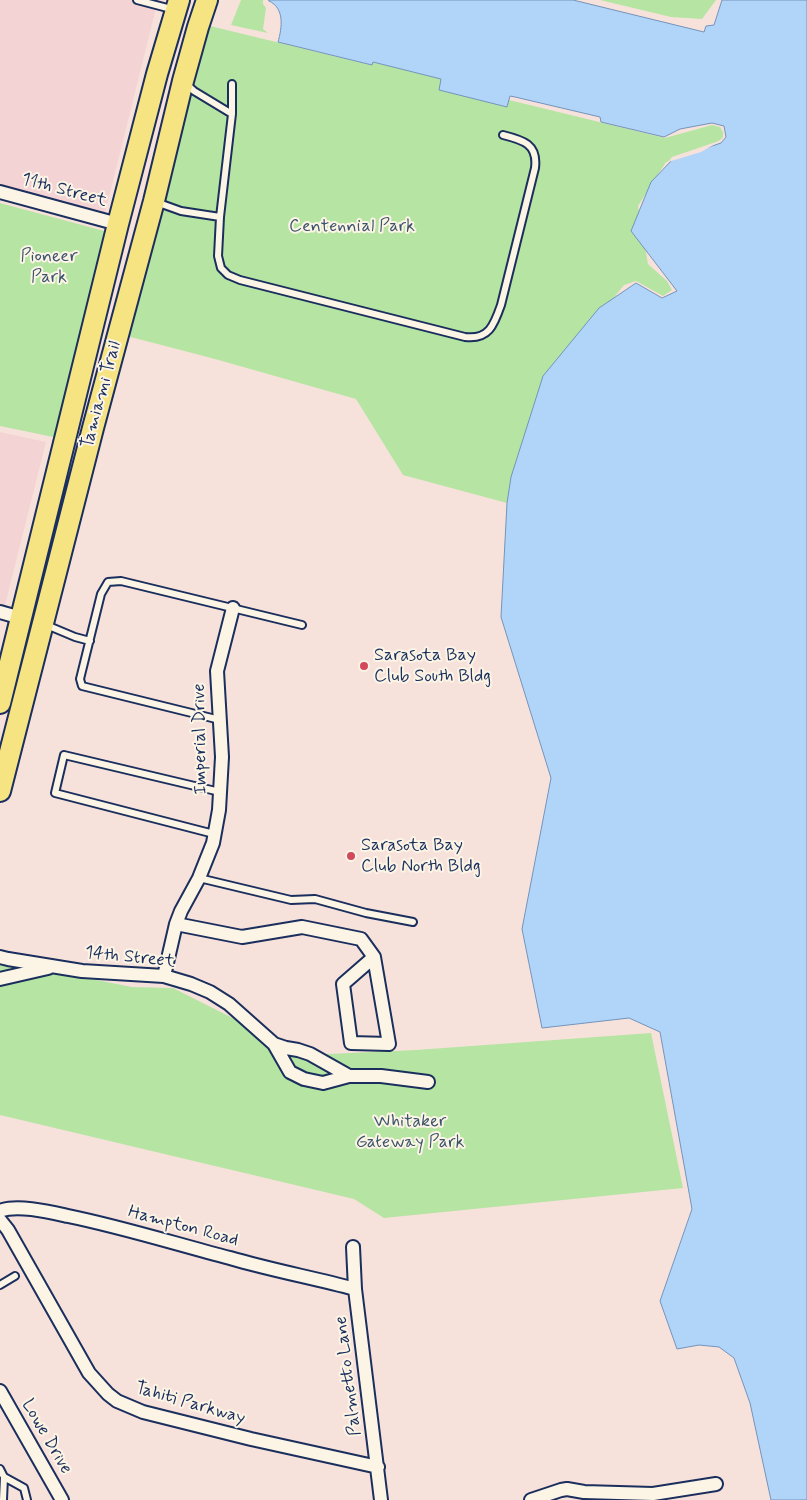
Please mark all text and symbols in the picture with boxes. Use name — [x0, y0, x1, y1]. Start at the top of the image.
street label: 11th Street — [19, 169, 109, 213]
park label: Centennial Park — [289, 216, 415, 238]
park label: Pioneer Park — [20, 246, 78, 288]
street label: Tamiami Trail — [77, 339, 127, 451]
place label: Sarasota Bay Club South Bldg — [374, 645, 491, 688]
marker: Sarasota Bay Club South Bldg — [358, 660, 370, 672]
street label: Imperial Drive — [189, 683, 213, 795]
place label: Sarasota Bay Club North Bldg — [361, 835, 481, 878]
marker: Sarasota Bay Club North Bldg — [345, 850, 357, 862]
street label: 14th Street — [84, 943, 176, 973]
park label: Whitaker Gateway Park — [356, 1111, 464, 1154]
street label: Hampton Road — [125, 1202, 241, 1252]
street label: Palmetto Lane — [331, 1315, 367, 1437]
street label: Tahiti Parkway — [133, 1378, 247, 1430]
street label: Lowe Drive — [16, 1396, 76, 1478]

